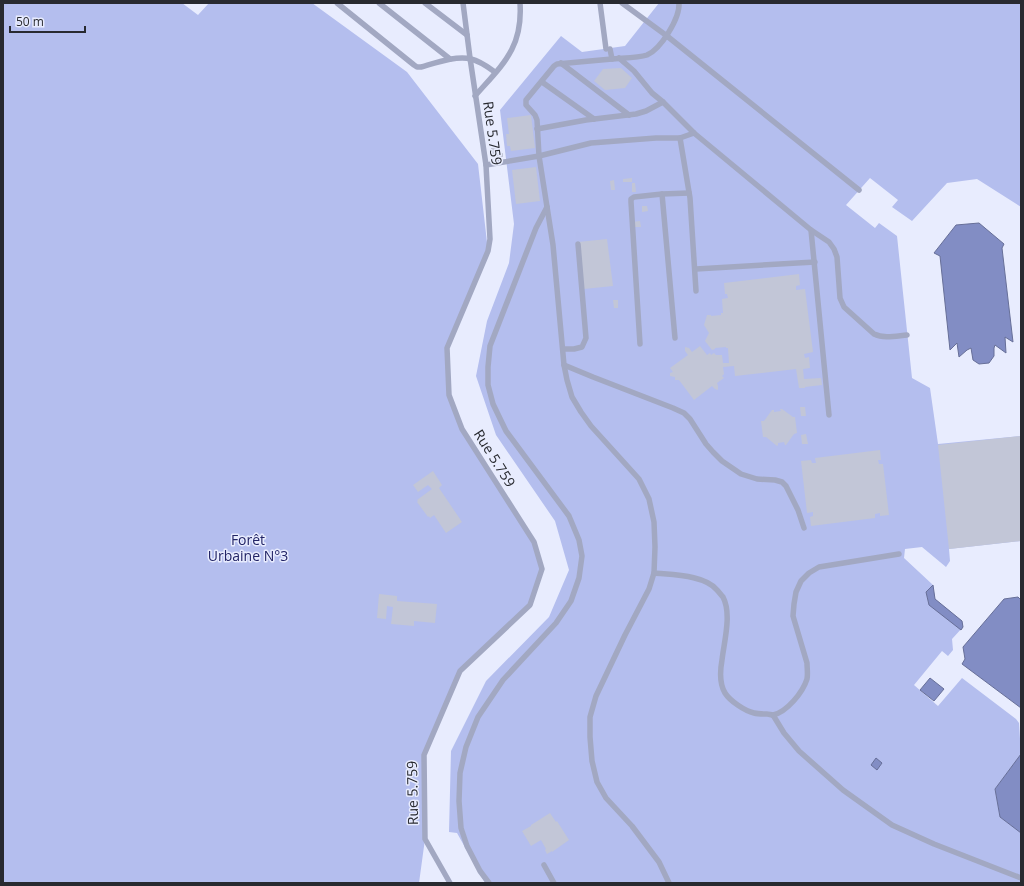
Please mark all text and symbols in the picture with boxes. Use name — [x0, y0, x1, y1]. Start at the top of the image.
scale bar — [10, 8, 85, 34]
text: 50 m — [16, 13, 44, 30]
street label: Rue 5.759 — [479, 100, 507, 166]
street label: Rue 5.759 — [470, 426, 520, 490]
park label: Forêt Urbaine N°3 — [208, 530, 288, 565]
street label: Rue 5.759 — [402, 761, 422, 825]

